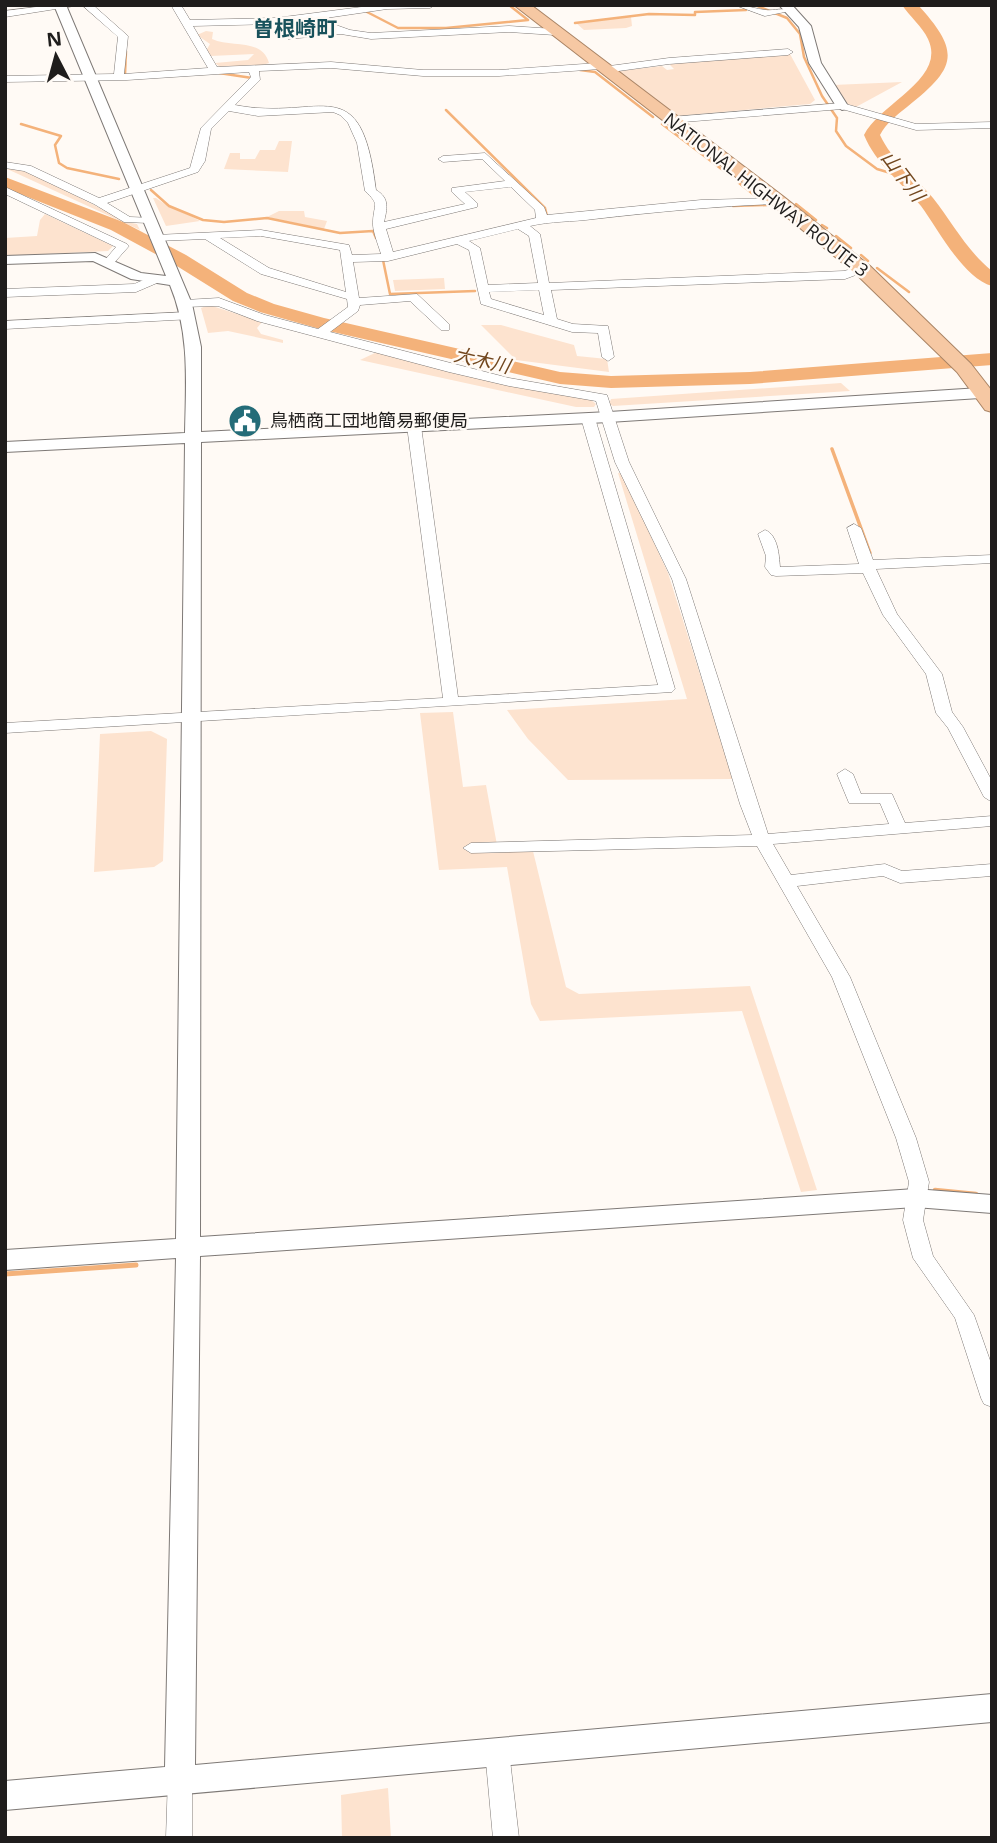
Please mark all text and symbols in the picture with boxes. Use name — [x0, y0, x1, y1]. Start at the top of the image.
district label: 曽根崎町 — [253, 14, 337, 42]
north arrow — [21, 21, 91, 91]
text: N — [45, 25, 63, 53]
street label: NATIONAL HIGHWAY ROUTE 3 — [659, 107, 874, 282]
water label: 山下川 — [875, 145, 932, 208]
water label: 大木川 — [451, 341, 515, 380]
public building icon: 鳥栖商工団地簡易郵便局 — [226, 402, 264, 440]
place label: 鳥栖商工団地簡易郵便局 — [270, 408, 468, 432]

